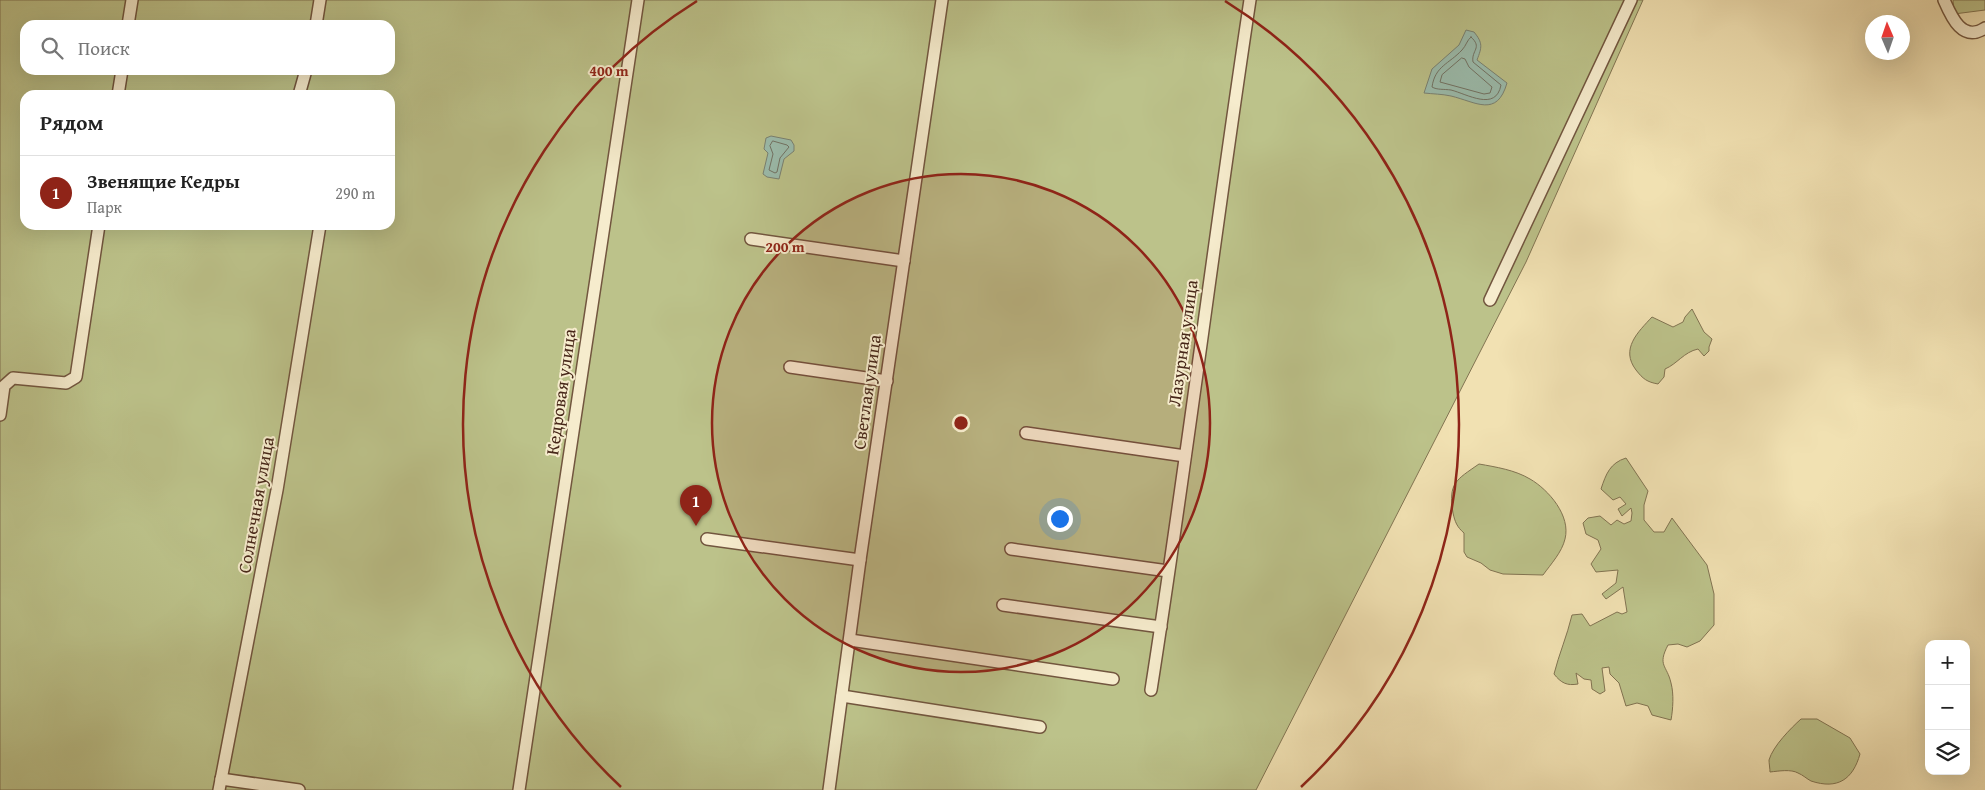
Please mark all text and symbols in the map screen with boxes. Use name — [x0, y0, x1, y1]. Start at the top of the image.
north arrow — [1865, 15, 1910, 60]
search box — [20, 20, 395, 75]
icon: search — [38, 34, 66, 62]
text: Поиск — [78, 34, 130, 62]
text: 400 m — [589, 60, 629, 81]
text: Рядом — [40, 107, 103, 138]
text: Звенящие Кедры — [87, 167, 240, 195]
text: 1 — [52, 181, 60, 205]
text: 290 m — [335, 181, 375, 205]
text: Парк — [87, 195, 122, 219]
text: 200 m — [765, 236, 805, 257]
street label: Лазурная улица — [1160, 278, 1205, 408]
street label: Кедровая улица — [538, 327, 583, 457]
street label: Светлая улица — [845, 332, 888, 451]
centre of rings — [952, 414, 970, 432]
street label: Солнечная улица — [230, 434, 281, 575]
pin: 1 — [680, 485, 712, 526]
your location — [1047, 506, 1073, 532]
map controls — [1925, 640, 1970, 775]
button: + — [1925, 640, 1970, 685]
button: − — [1925, 685, 1970, 730]
button: layers — [1925, 730, 1970, 775]

